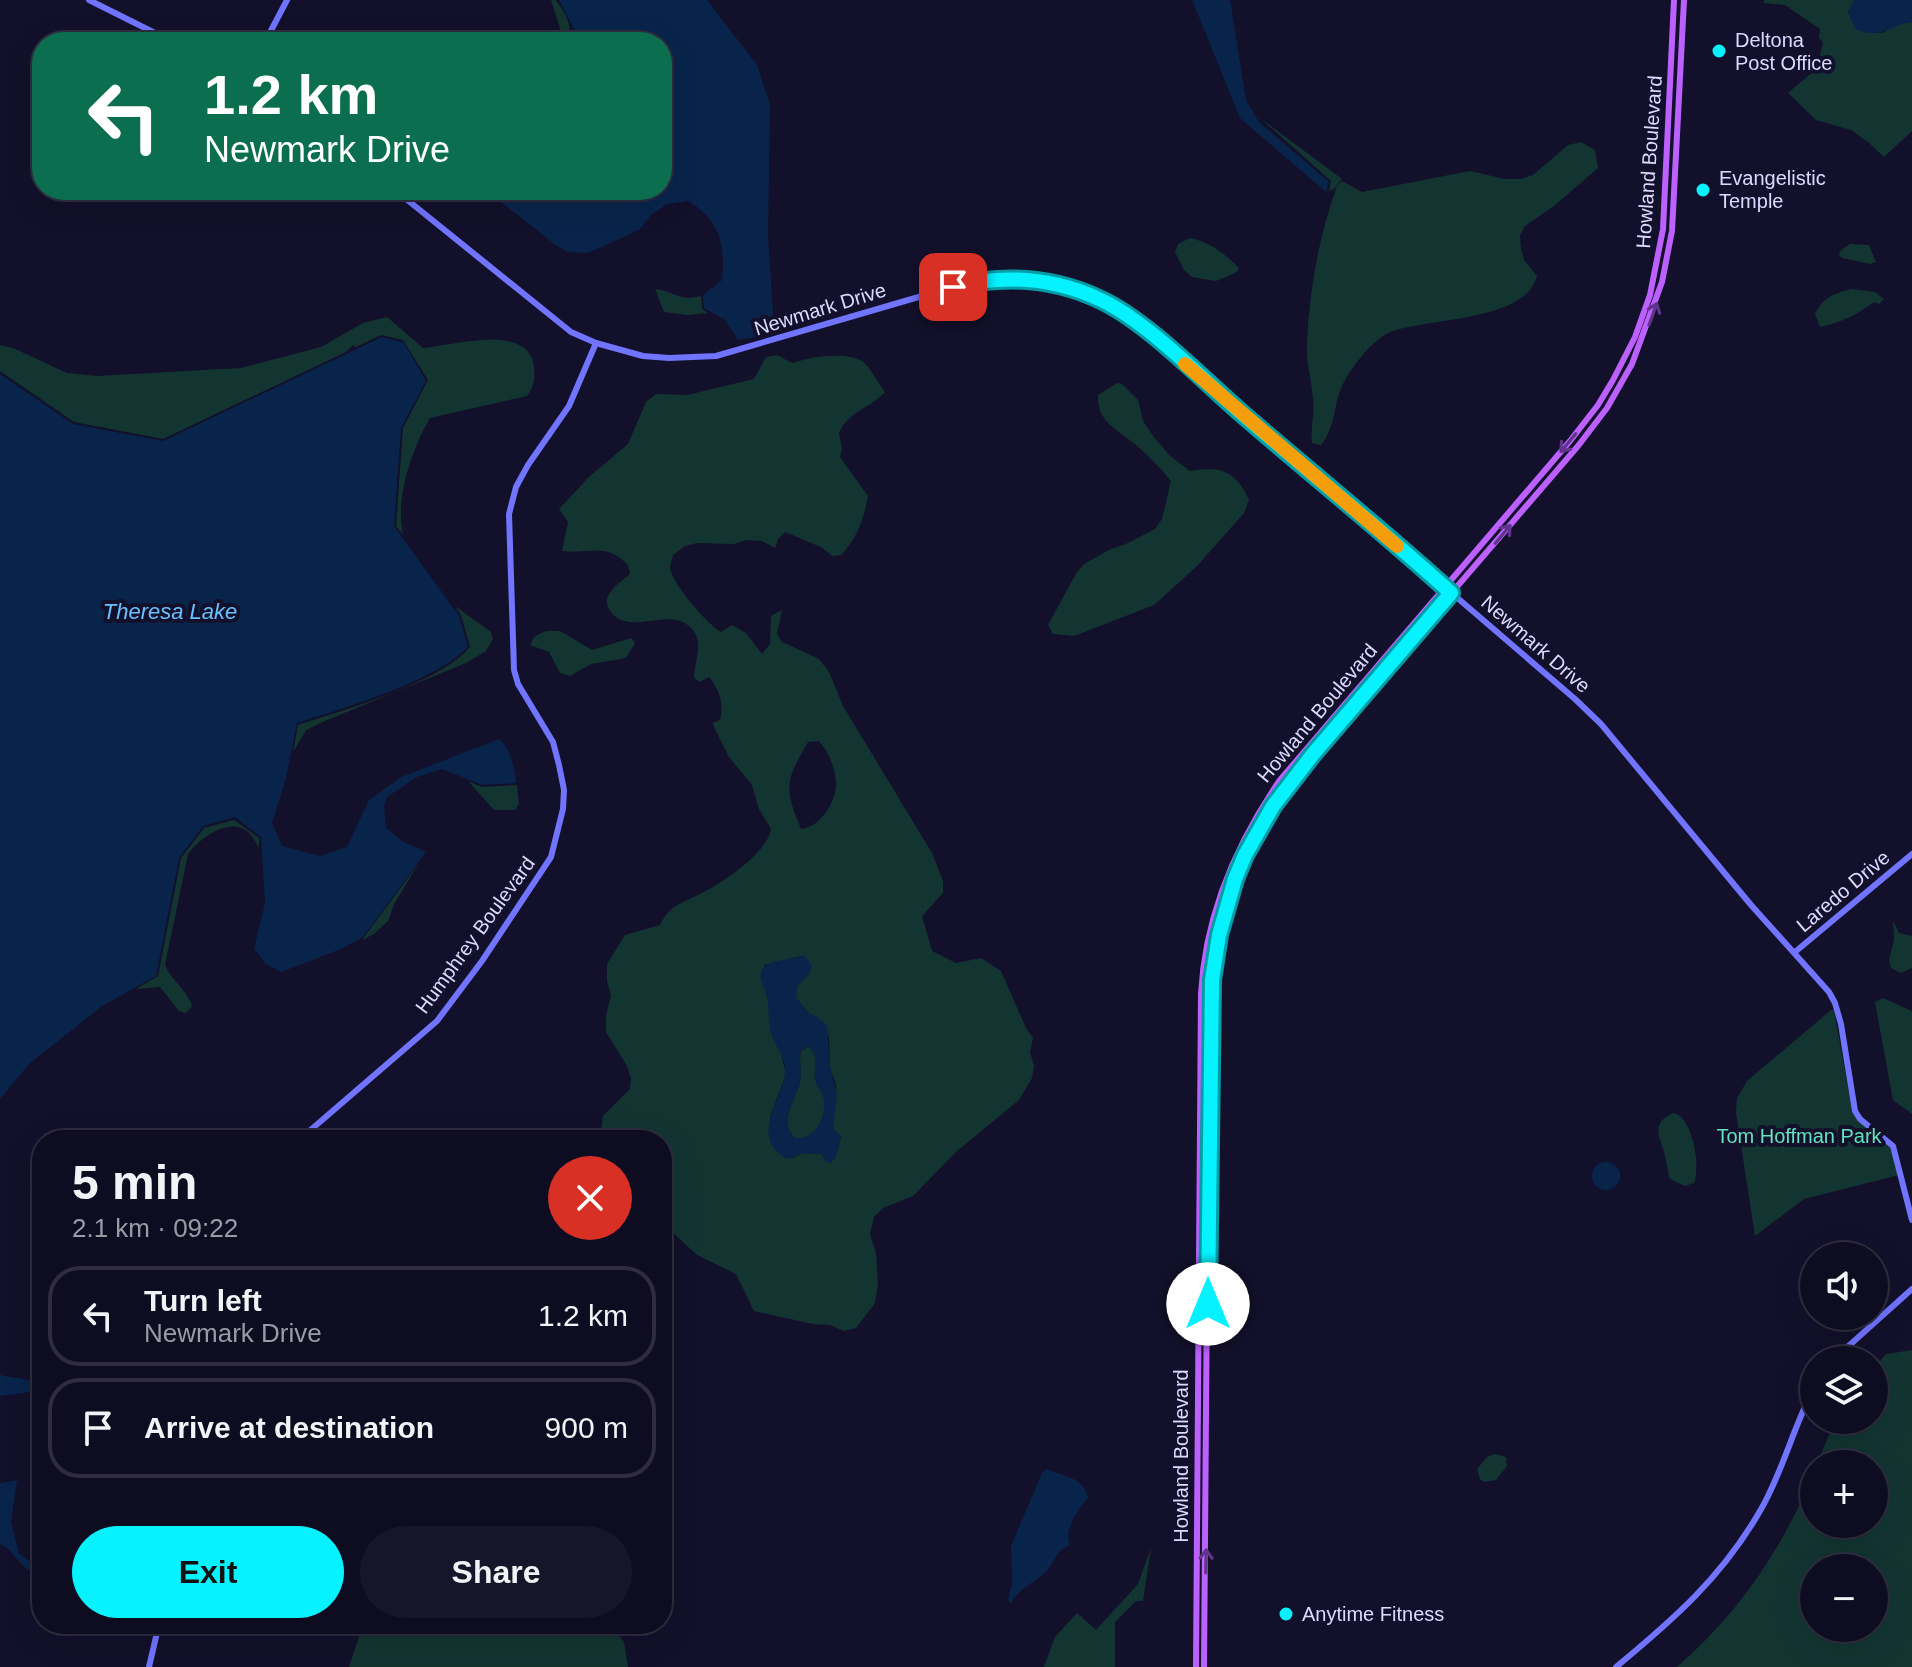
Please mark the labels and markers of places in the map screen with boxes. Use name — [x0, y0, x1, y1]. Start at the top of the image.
place label: Deltona Post Office — [1735, 29, 1832, 74]
marker: Deltona Post Office — [1710, 42, 1728, 60]
place label: Evangelistic Temple — [1719, 167, 1826, 212]
marker: Evangelistic Temple — [1694, 181, 1712, 199]
pin — [919, 253, 987, 321]
place label: Anytime Fitness — [1302, 1603, 1444, 1625]
marker: Anytime Fitness — [1277, 1605, 1295, 1623]

